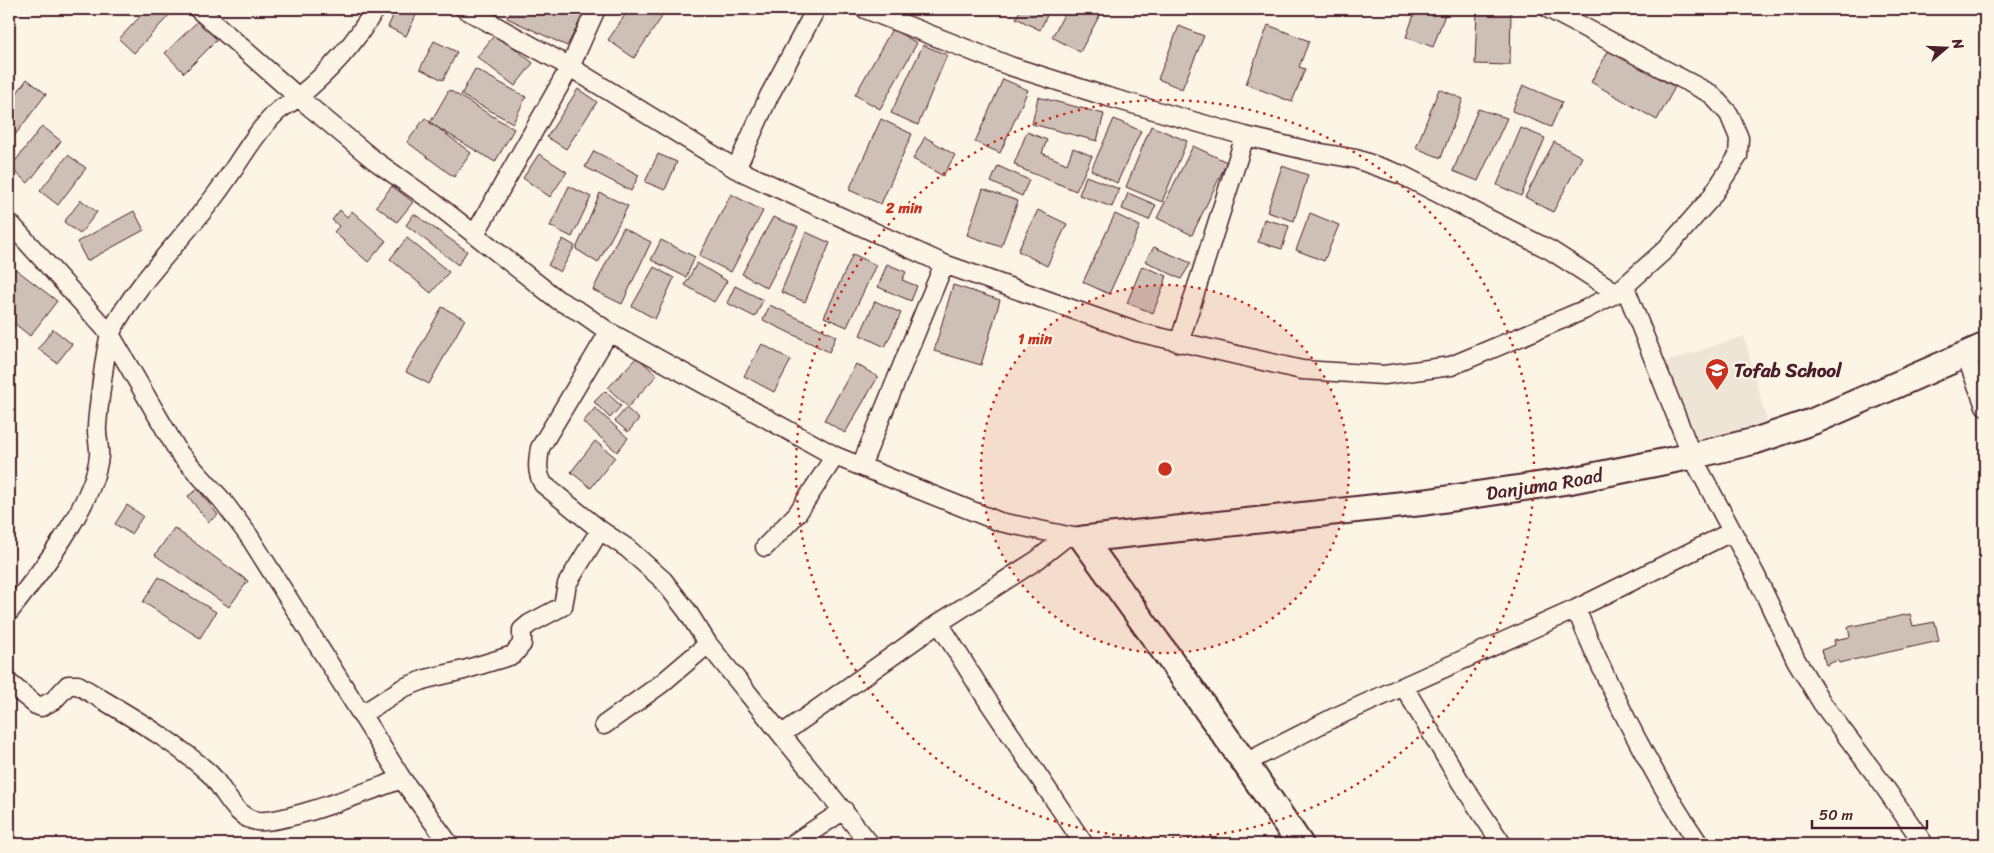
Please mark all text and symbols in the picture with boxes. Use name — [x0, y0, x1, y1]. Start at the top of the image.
north arrow — [1922, 22, 1972, 72]
text: N — [1944, 34, 1971, 53]
text: 2 min — [885, 195, 923, 221]
text: 1 min — [1018, 326, 1053, 352]
place label: Tofab School — [1734, 354, 1843, 387]
school or university icon: Tofab School — [1704, 357, 1730, 391]
street label: Danjuma Road — [1484, 458, 1607, 509]
centre of rings — [1156, 460, 1174, 478]
scale bar — [1812, 798, 1926, 830]
text: 50 m — [1819, 802, 1854, 828]

